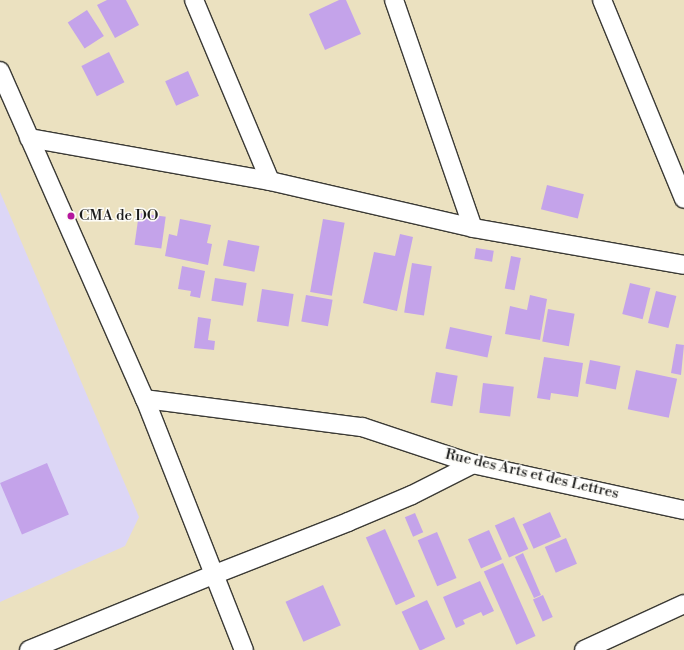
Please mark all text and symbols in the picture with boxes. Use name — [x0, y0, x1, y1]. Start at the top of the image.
place label: CMA de DO — [79, 207, 159, 225]
marker: CMA de DO — [66, 211, 76, 221]
street label: Rue des Arts et des Lettres — [443, 445, 621, 503]

